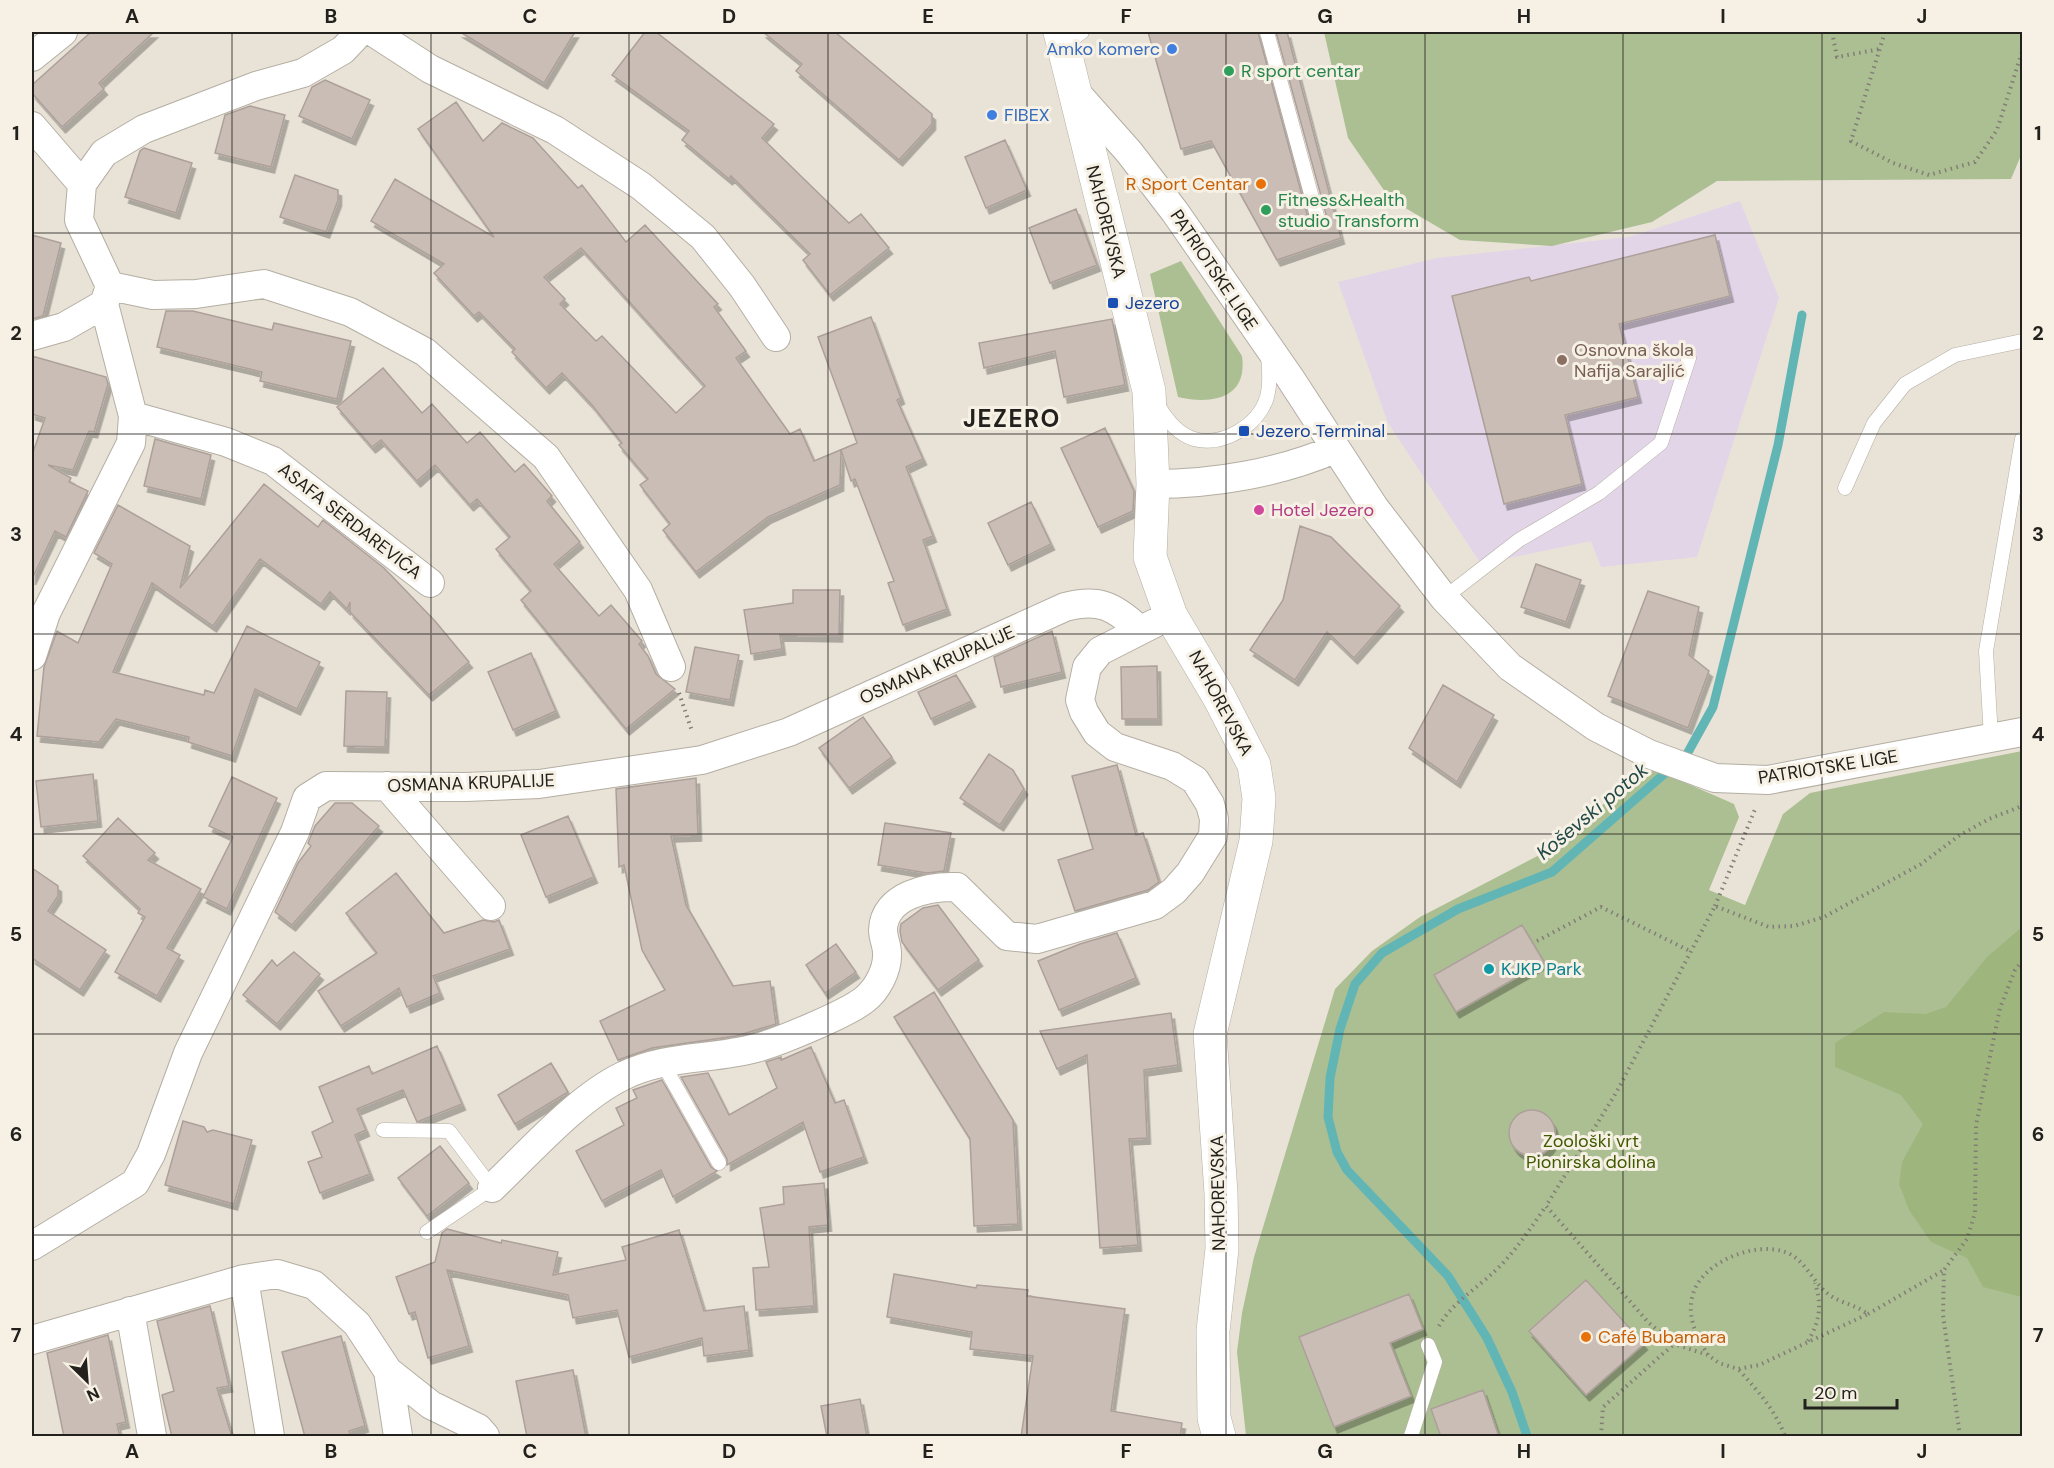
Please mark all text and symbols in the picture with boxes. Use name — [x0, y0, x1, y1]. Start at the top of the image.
text: A — [125, 3, 139, 29]
text: B — [325, 3, 337, 29]
text: C — [523, 3, 537, 29]
text: D — [722, 3, 736, 29]
text: E — [922, 3, 934, 29]
text: F — [1120, 3, 1132, 29]
text: G — [1317, 3, 1333, 29]
text: H — [1517, 3, 1531, 29]
text: I — [1720, 3, 1726, 29]
text: J — [1917, 3, 1927, 29]
place label: Amko komerc — [1046, 37, 1160, 61]
marker: Amko komerc — [1165, 42, 1179, 56]
place label: R sport centar — [1241, 59, 1361, 83]
marker: R sport centar — [1222, 64, 1236, 78]
place label: FIBEX — [1004, 103, 1050, 127]
marker: FIBEX — [985, 108, 999, 122]
text: 1 — [12, 120, 20, 146]
text: 1 — [2034, 120, 2042, 146]
street label: NAHOREVSKA — [1080, 163, 1132, 281]
place label: R Sport Centar — [1126, 172, 1249, 196]
marker: R Sport Centar — [1254, 177, 1268, 191]
place label: Fitness&Health studio Transform — [1278, 188, 1419, 233]
marker: Fitness&Health studio Transform — [1259, 203, 1273, 217]
street label: PATRIOTSKE LIGE — [1165, 205, 1263, 335]
place label: Jezero — [1125, 291, 1180, 315]
marker: Jezero — [1106, 296, 1120, 310]
text: 2 — [10, 320, 22, 346]
text: 2 — [2032, 320, 2044, 346]
place label: Osnovna škola Nafija Sarajlić — [1574, 338, 1694, 383]
marker: Osnovna škola Nafija Sarajlić — [1555, 353, 1569, 367]
district label: JEZERO — [963, 403, 1061, 434]
place label: Jezero Terminal — [1256, 419, 1385, 443]
marker: Jezero Terminal — [1237, 424, 1251, 438]
street label: ASAFA SERDAREVIĆA — [273, 457, 427, 585]
place label: Hotel Jezero — [1271, 498, 1374, 522]
marker: Hotel Jezero — [1252, 503, 1266, 517]
text: 3 — [10, 521, 22, 547]
text: 3 — [2032, 521, 2044, 547]
street label: OSMANA KRUPALIJE — [856, 620, 1018, 710]
street label: NAHOREVSKA — [1183, 646, 1259, 760]
text: 4 — [10, 721, 23, 747]
text: 4 — [2032, 721, 2045, 747]
street label: PATRIOTSKE LIGE — [1757, 744, 1899, 790]
water label: Koševski potok — [1531, 756, 1654, 865]
street label: OSMANA KRUPALIJE — [387, 768, 555, 798]
text: 5 — [10, 921, 22, 947]
text: 5 — [2032, 921, 2044, 947]
place label: KJKP Park — [1501, 957, 1582, 981]
marker: KJKP Park — [1482, 962, 1496, 976]
text: 6 — [10, 1121, 22, 1147]
text: 6 — [2032, 1121, 2044, 1147]
park label: Zoološki vrt Pionirska dolina — [1526, 1129, 1656, 1174]
street label: NAHOREVSKA — [1205, 1135, 1231, 1251]
text: 7 — [11, 1322, 22, 1348]
text: 7 — [2033, 1322, 2044, 1348]
place label: Café Bubamara — [1598, 1325, 1726, 1349]
marker: Café Bubamara — [1579, 1330, 1593, 1344]
north arrow — [57, 1351, 117, 1411]
scale bar — [1805, 1372, 1896, 1410]
text: 20 m — [1814, 1381, 1857, 1405]
text: N — [83, 1382, 103, 1406]
text: A — [125, 1438, 139, 1464]
text: B — [325, 1438, 337, 1464]
text: C — [523, 1438, 537, 1464]
text: D — [722, 1438, 736, 1464]
text: E — [922, 1438, 934, 1464]
text: F — [1120, 1438, 1132, 1464]
text: G — [1317, 1438, 1333, 1464]
text: H — [1517, 1438, 1531, 1464]
text: I — [1720, 1438, 1726, 1464]
text: J — [1917, 1438, 1927, 1464]

